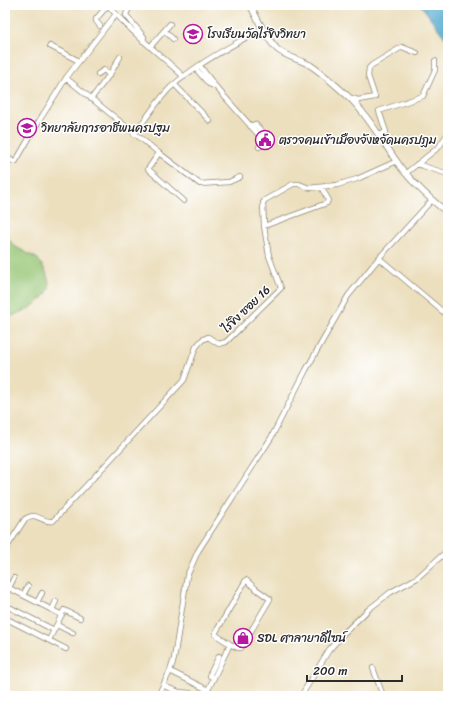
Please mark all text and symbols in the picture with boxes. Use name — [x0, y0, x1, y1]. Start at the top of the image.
school or university icon: โรงเรียนวัดไร่ขิงวิทยา — [182, 23, 204, 45]
place label: โรงเรียนวัดไร่ขิงวิทยา — [207, 23, 306, 45]
school or university icon: วิทยาลัยการอาชีพนครปฐม — [16, 117, 38, 139]
place label: วิทยาลัยการอาชีพนครปฐม — [41, 117, 171, 139]
public building icon: ตรวจคนเข้าเมืองจังหจัดนครปฏม — [254, 129, 276, 151]
place label: ตรวจคนเข้าเมืองจังหจัดนครปฏม — [279, 129, 437, 151]
street label: ไร่ขิง ซอย 16 — [216, 280, 276, 339]
shop icon: SDL ศาลายาดีไซน์ — [232, 627, 254, 649]
place label: SDL ศาลายาดีไซน์ — [257, 627, 348, 649]
scale bar — [307, 657, 402, 683]
text: 200 m — [313, 660, 347, 682]

